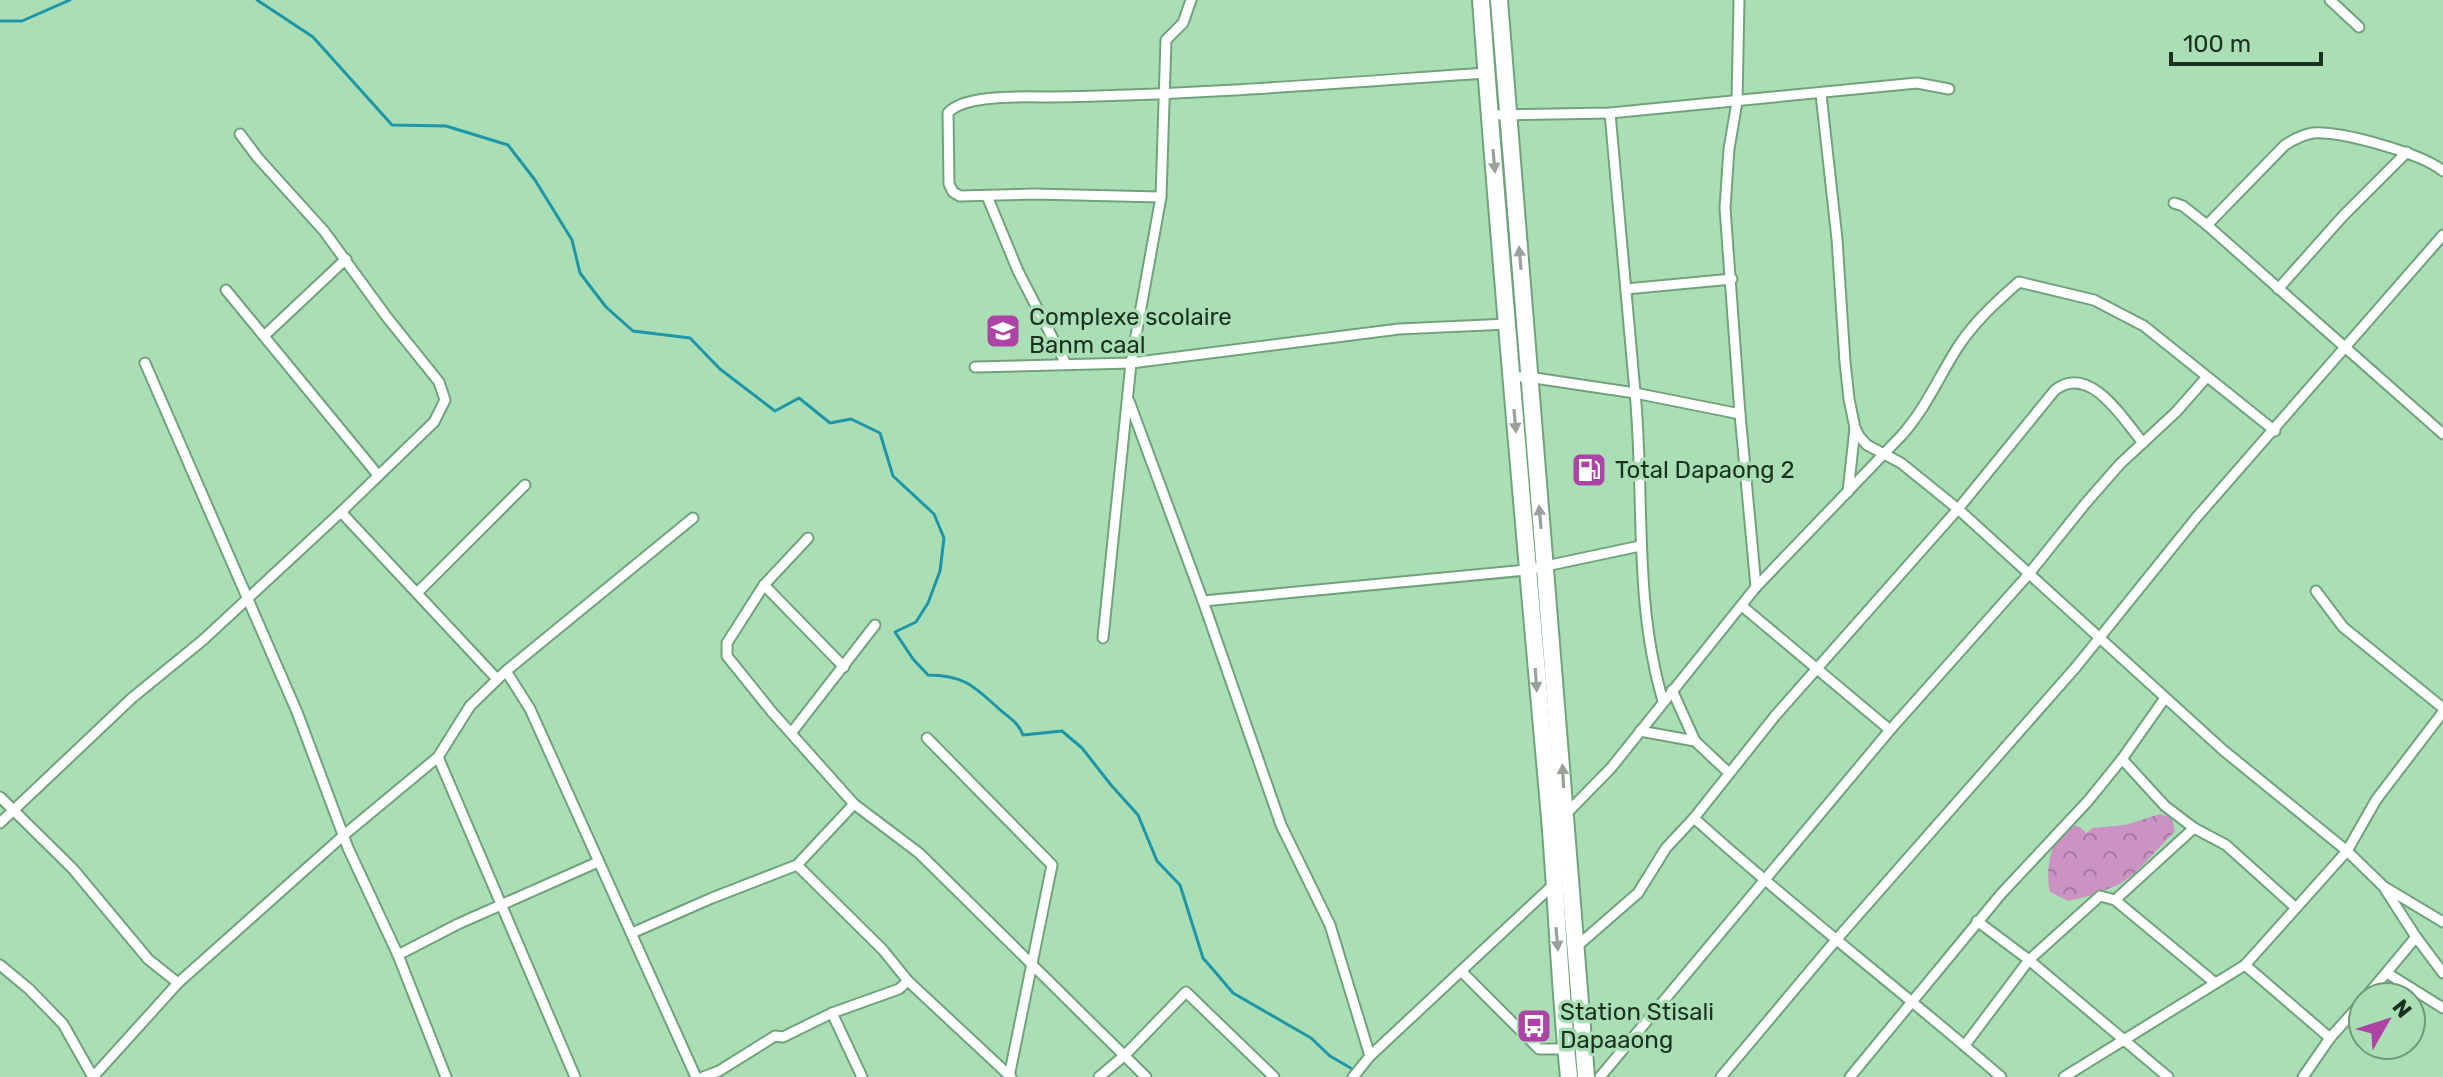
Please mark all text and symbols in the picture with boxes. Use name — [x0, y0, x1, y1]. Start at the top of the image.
scale bar — [2171, 16, 2321, 66]
text: 100 m — [2183, 30, 2251, 58]
one-way arrow — [1488, 149, 1501, 174]
one-way arrow — [1513, 245, 1526, 270]
place label: Complexe scolaire Banm caal — [1029, 303, 1232, 359]
school or university icon: Complexe scolaire Banm caal — [984, 312, 1022, 350]
one-way arrow — [1509, 409, 1522, 434]
fuel station icon: Total Dapaong 2 — [1570, 451, 1608, 489]
place label: Total Dapaong 2 — [1615, 456, 1795, 484]
one-way arrow — [1534, 504, 1547, 529]
one-way arrow — [1530, 668, 1543, 693]
one-way arrow — [1556, 763, 1569, 788]
one-way arrow — [1551, 927, 1564, 952]
north arrow — [2347, 981, 2427, 1061]
text: N — [2387, 994, 2418, 1023]
place label: Station Stisali Dapaaong — [1560, 998, 1714, 1054]
bus stop icon: Station Stisali Dapaaong — [1515, 1007, 1553, 1045]

